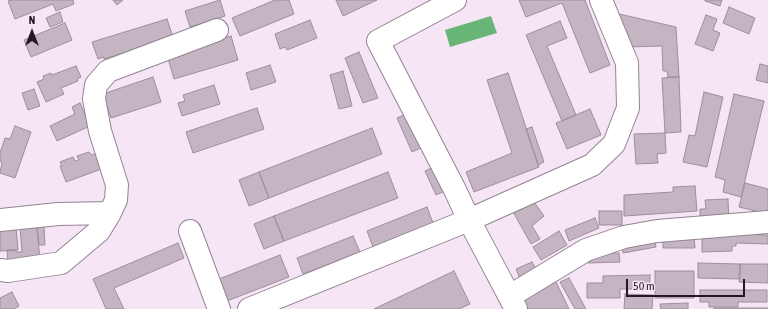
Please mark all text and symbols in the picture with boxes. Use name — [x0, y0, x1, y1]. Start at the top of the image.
north arrow — [12, 12, 52, 52]
text: N — [29, 14, 35, 26]
scale bar — [628, 271, 747, 297]
text: 50 m — [633, 279, 655, 293]

